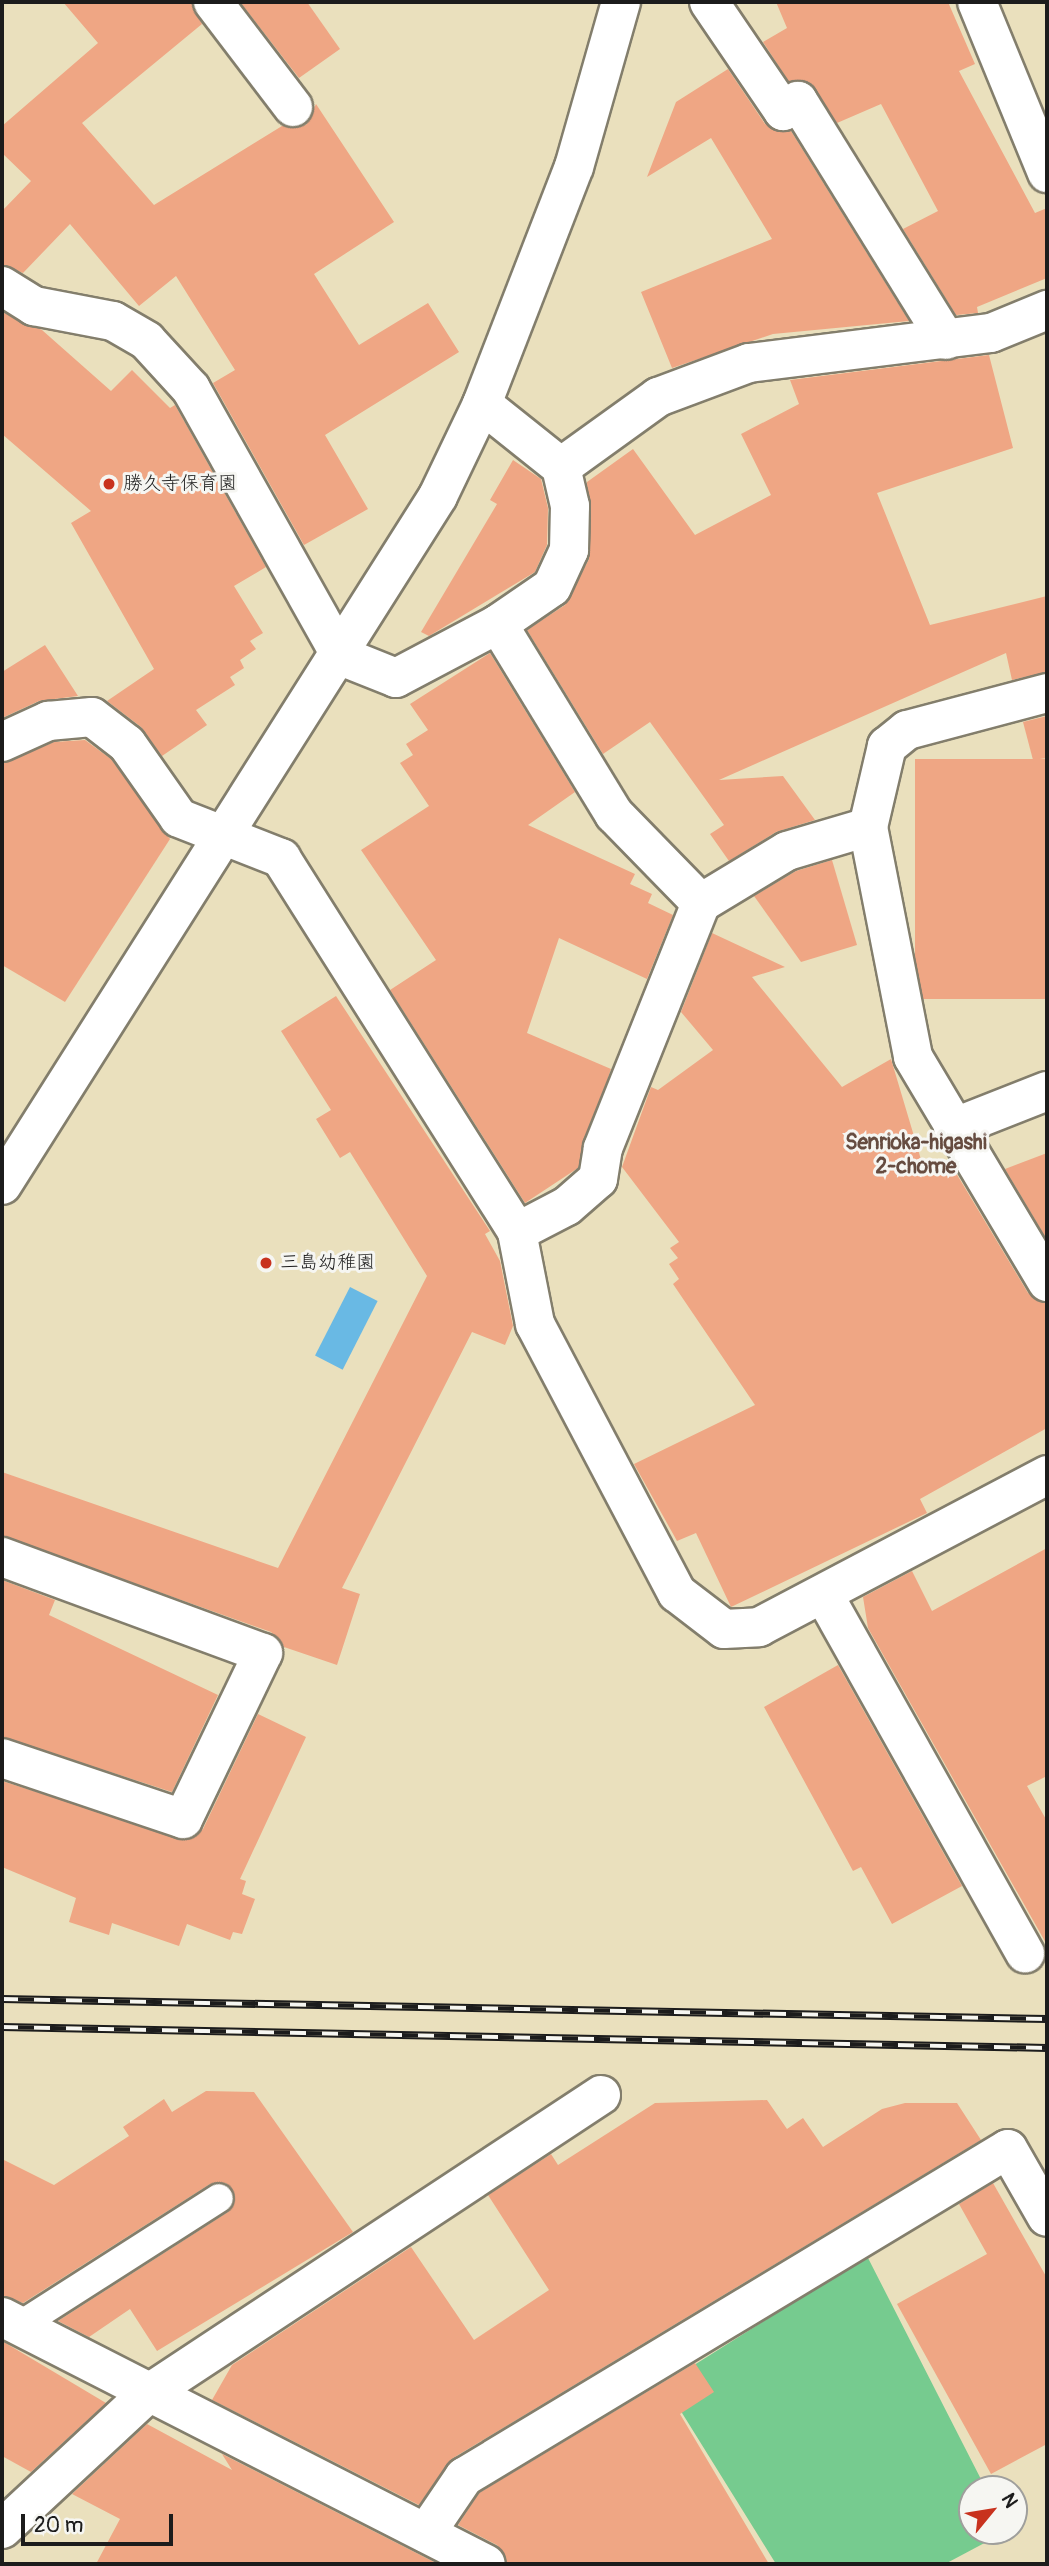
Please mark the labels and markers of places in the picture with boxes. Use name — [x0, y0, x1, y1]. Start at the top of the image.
place label: 勝久寺保育園 — [123, 473, 237, 495]
marker: 勝久寺保育園 — [101, 476, 117, 492]
place label: 三島幼稚園 — [280, 1252, 375, 1274]
marker: 三島幼稚園 — [258, 1255, 274, 1271]

